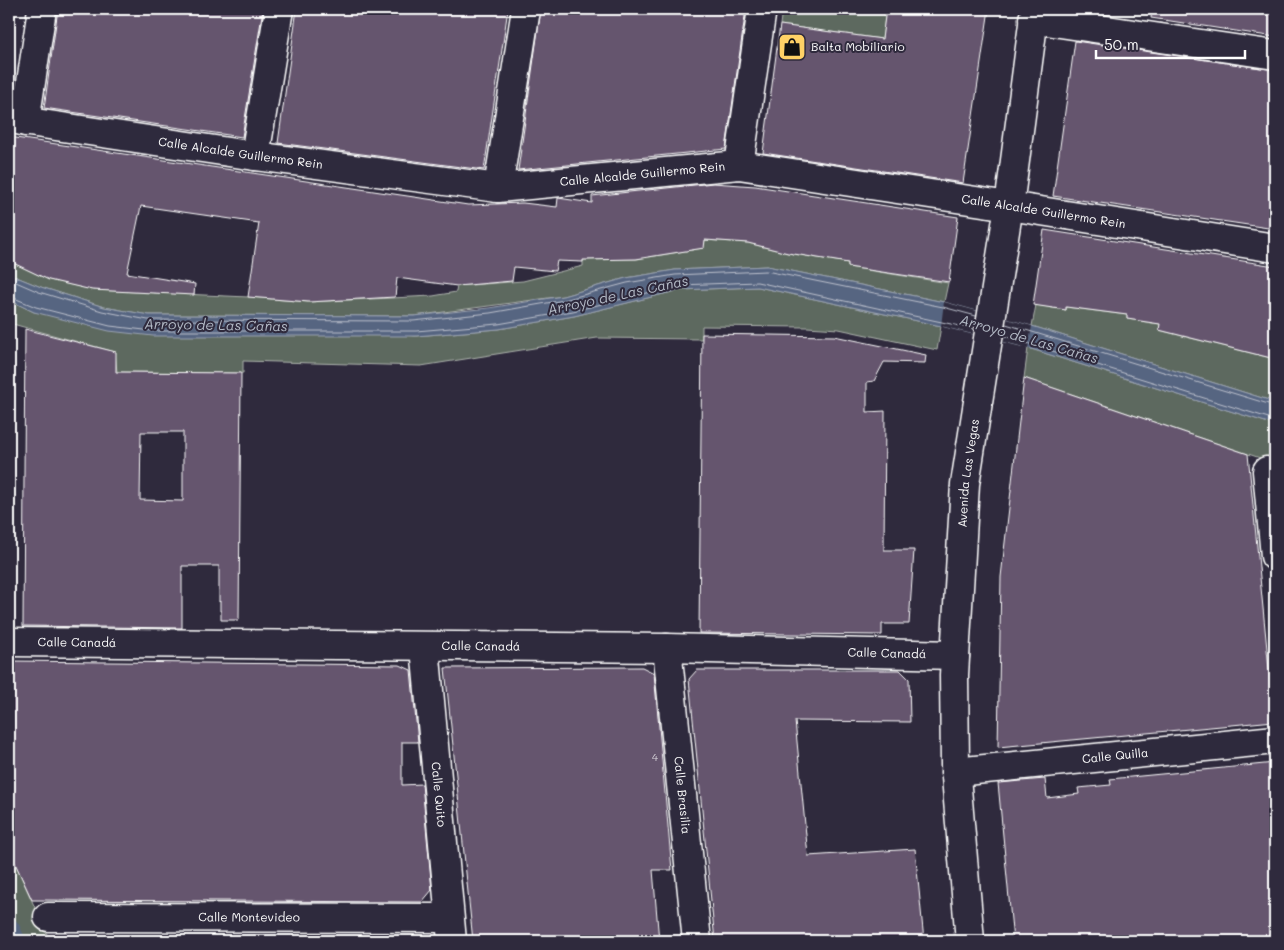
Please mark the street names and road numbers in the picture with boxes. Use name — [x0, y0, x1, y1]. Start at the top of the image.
street label: Calle Alcalde Guillermo Rein — [157, 133, 324, 172]
street label: Calle Alcalde Guillermo Rein — [559, 157, 726, 189]
street label: Calle Alcalde Guillermo Rein — [961, 190, 1127, 231]
street label: Avenida Las Vegas — [954, 418, 982, 528]
street label: Calle Canadá — [38, 633, 116, 650]
street label: Calle Canadá — [442, 637, 520, 654]
street label: Calle Canadá — [847, 643, 926, 661]
street label: Calle Quilla — [1081, 744, 1149, 766]
street label: Calle Brasilia — [671, 755, 695, 835]
street label: Calle Quito — [429, 761, 450, 828]
street label: Calle Montevideo — [198, 908, 300, 925]

